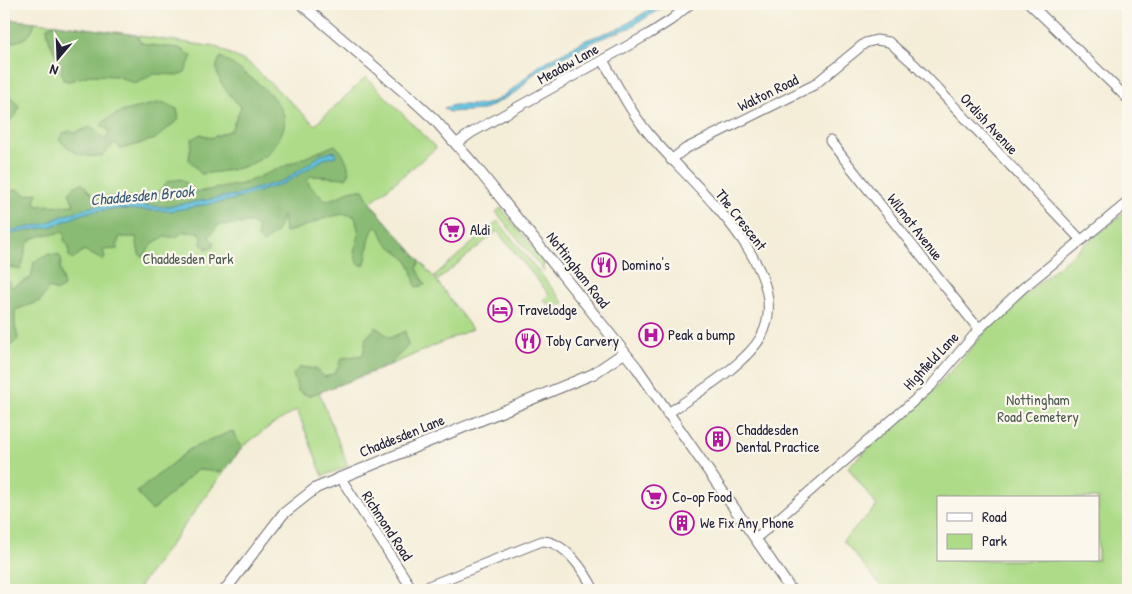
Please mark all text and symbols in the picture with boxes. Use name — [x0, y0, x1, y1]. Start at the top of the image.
north arrow — [32, 32, 82, 82]
street label: Meadow Lane — [533, 38, 602, 89]
text: N — [46, 60, 60, 81]
street label: Walton Road — [734, 69, 802, 116]
street label: Ordish Avenue — [955, 88, 1023, 159]
water label: Chaddesden Brook — [89, 179, 196, 210]
street label: The Crescent — [711, 185, 772, 255]
street label: Wilmot Avenue — [883, 189, 948, 264]
supermarket icon: Aldi — [439, 217, 465, 243]
place label: Aldi — [470, 219, 491, 240]
street label: Nottingham Road — [542, 227, 615, 312]
park label: Chaddesden Park — [143, 248, 234, 269]
restaurant icon: Domino's — [591, 252, 617, 278]
place label: Domino's — [622, 254, 670, 275]
hotel icon: Travelodge — [487, 297, 513, 323]
place label: Travelodge — [518, 299, 577, 320]
hospital icon: Peak a bump — [638, 322, 664, 348]
place label: Peak a bump — [668, 324, 735, 345]
street label: Highfield Lane — [898, 327, 963, 394]
restaurant icon: Toby Carvery — [515, 328, 541, 354]
place label: Toby Carvery — [546, 330, 619, 351]
park label: Nottingham Road Cemetery — [997, 389, 1079, 427]
street label: Chaddesden Lane — [356, 409, 448, 462]
place label: Chaddesden Dental Practice — [736, 419, 819, 457]
building icon: Chaddesden Dental Practice — [705, 426, 731, 452]
supermarket icon: Co-op Food — [641, 484, 667, 510]
place label: Co-op Food — [672, 486, 732, 507]
street label: Richmond Road — [357, 487, 418, 565]
legend — [937, 496, 1100, 562]
text: Road — [982, 506, 1007, 527]
building icon: We Fix Any Phone — [669, 510, 695, 536]
place label: We Fix Any Phone — [700, 512, 794, 533]
text: Park — [982, 530, 1007, 551]

